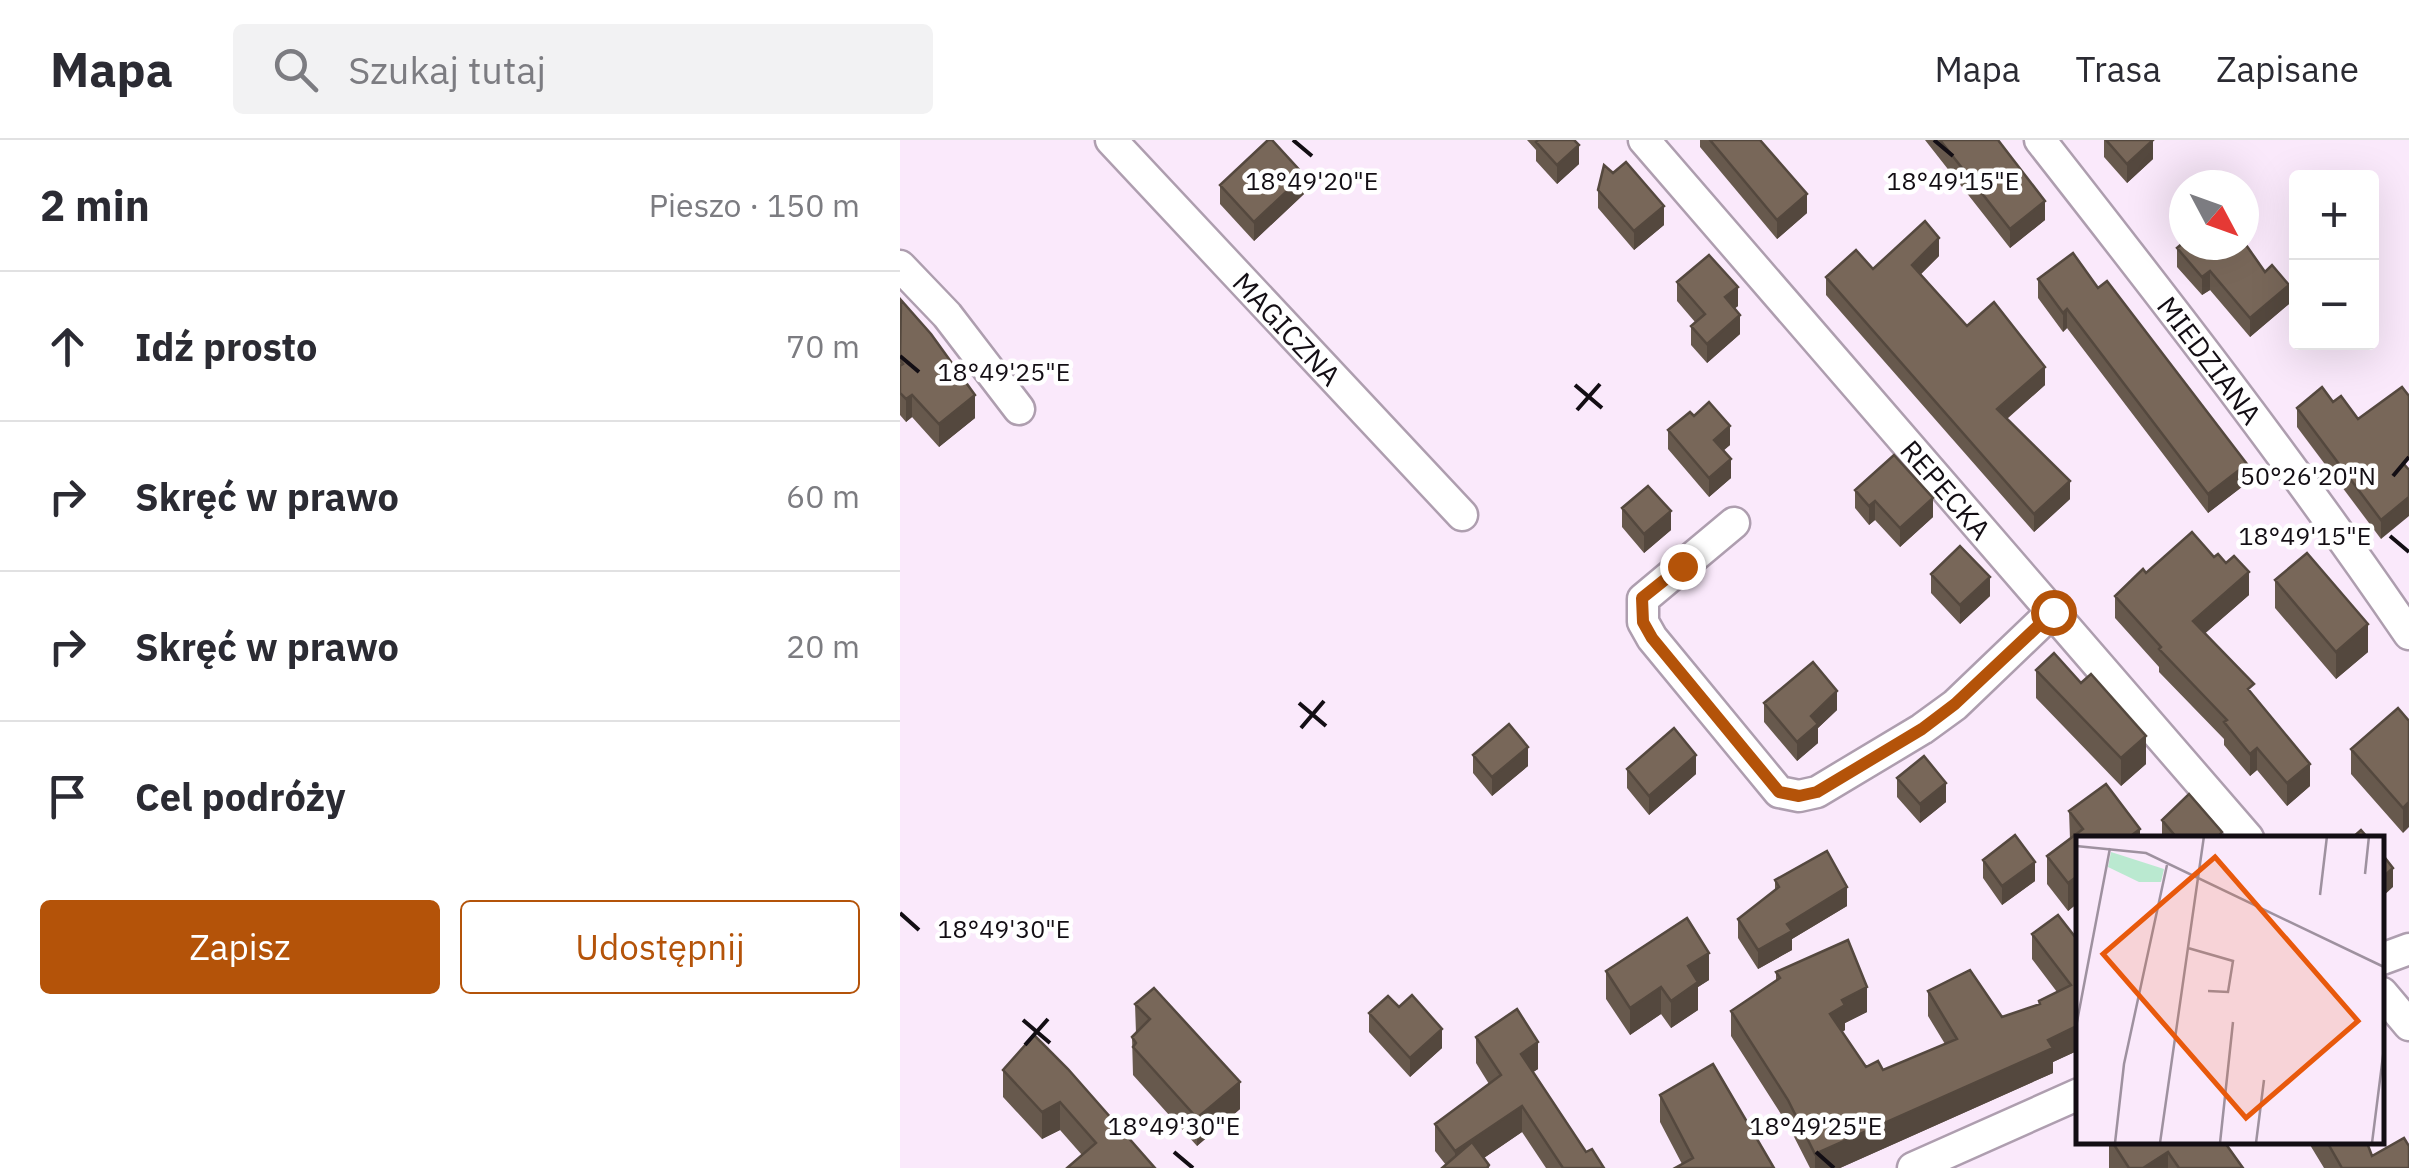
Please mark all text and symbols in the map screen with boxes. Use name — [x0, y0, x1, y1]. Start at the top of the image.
search box — [233, 24, 933, 114]
text: Mapa — [50, 38, 173, 100]
icon: search — [268, 42, 323, 97]
text: Szukaj tutaj — [348, 45, 546, 94]
text: Mapa — [1934, 46, 2021, 92]
text: Trasa — [2076, 46, 2161, 92]
text: Zapisane — [2216, 46, 2359, 92]
text: 18°49'20"E — [1246, 164, 1378, 197]
text: 18°49'15"E — [1887, 164, 2019, 197]
north arrow — [2169, 170, 2259, 260]
map controls — [2289, 170, 2379, 350]
button: + — [2289, 170, 2379, 260]
text: 2 min — [40, 178, 150, 233]
text: Pieszo · 150 m — [649, 184, 860, 226]
button: − — [2289, 260, 2379, 350]
street label: MAGICZNA — [1225, 264, 1349, 393]
street label: MIEDZIANA — [2149, 288, 2271, 432]
icon: ahead — [40, 319, 95, 374]
text: Idź prosto — [135, 322, 317, 371]
text: 70 m — [786, 325, 860, 367]
text: 18°49'25"E — [938, 355, 1070, 388]
street label: REPECKA — [1893, 432, 2000, 547]
text: 50°26'20"N — [2240, 459, 2376, 492]
icon: right — [40, 469, 95, 524]
text: Skręć w prawo — [135, 472, 399, 521]
text: 60 m — [786, 475, 860, 517]
text: 18°49'15"E — [2239, 519, 2371, 552]
route end — [1660, 544, 1706, 590]
route start — [2031, 590, 2077, 636]
icon: right — [40, 619, 95, 674]
text: Skręć w prawo — [135, 622, 399, 671]
text: 20 m — [786, 625, 860, 667]
icon: arrive — [40, 769, 95, 824]
text: Cel podróży — [135, 772, 345, 821]
inset map — [2076, 836, 2384, 1143]
button: Zapisz — [40, 900, 440, 994]
button: Udostępnij — [460, 900, 860, 994]
text: 18°49'30"E — [938, 912, 1070, 945]
text: 18°49'30"E — [1108, 1109, 1240, 1142]
text: 18°49'25"E — [1750, 1109, 1882, 1142]

